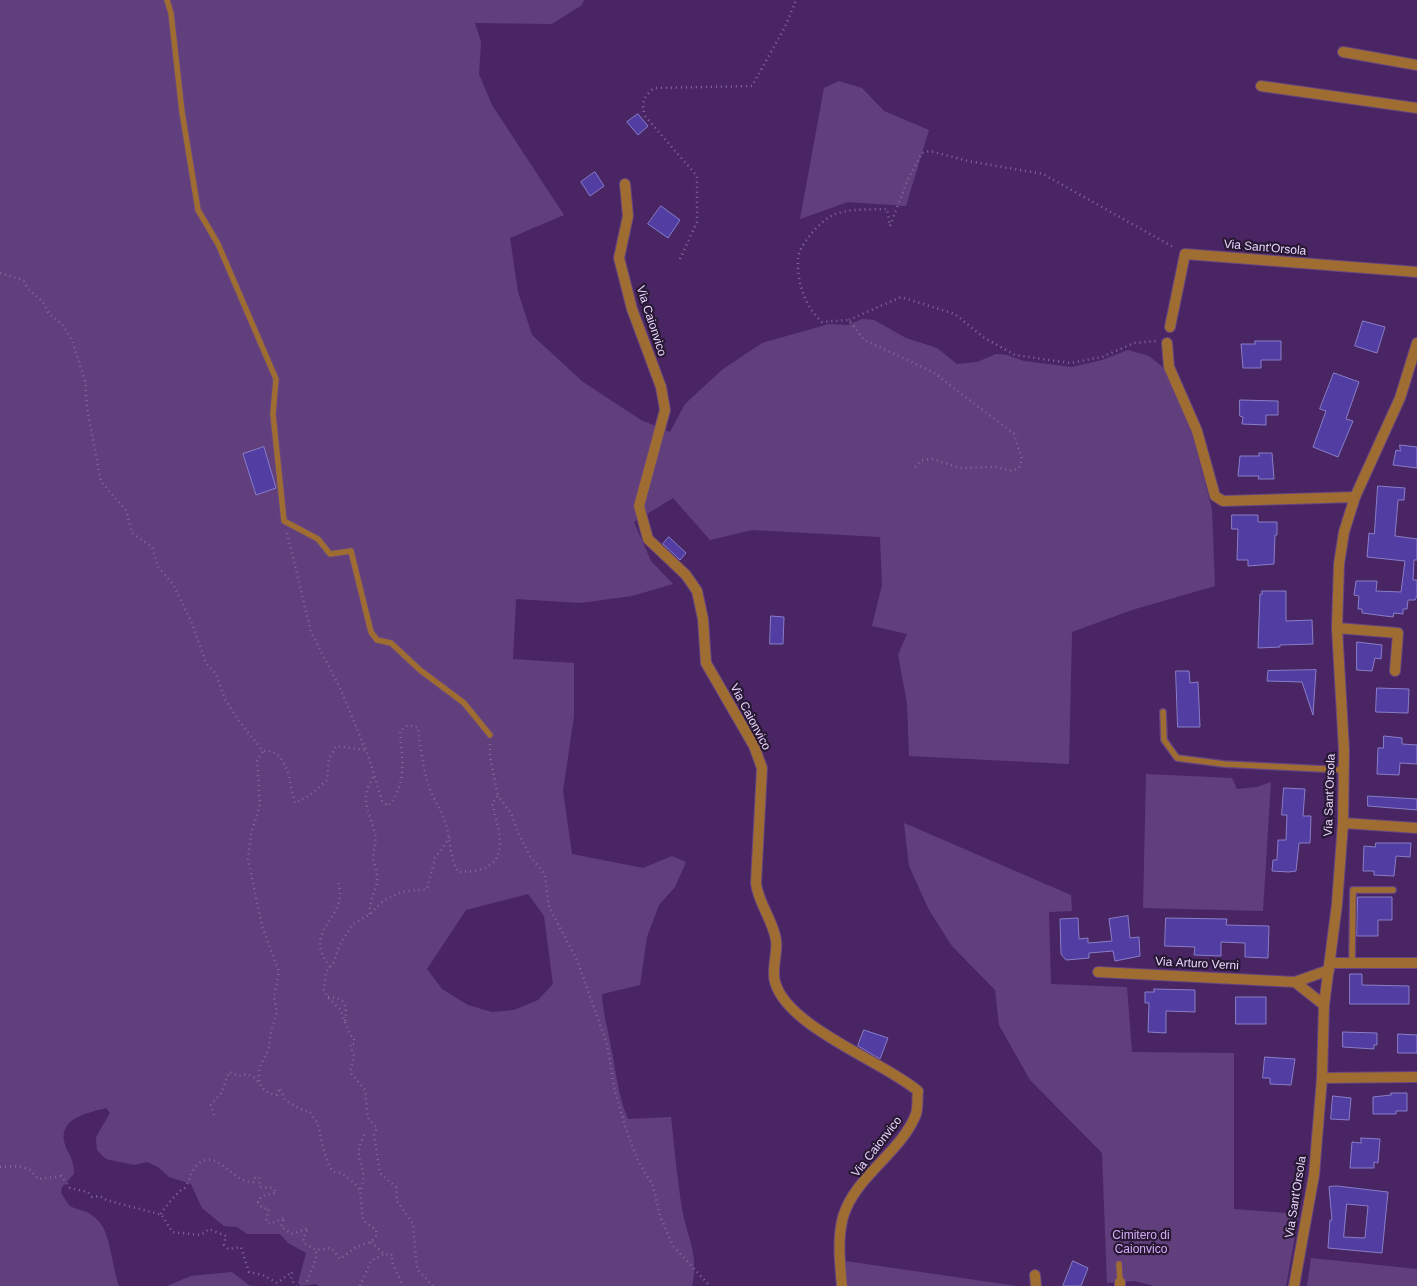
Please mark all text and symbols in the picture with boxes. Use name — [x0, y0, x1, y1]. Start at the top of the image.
street label: Via Sant'Orsola — [1223, 237, 1307, 259]
street label: Via Caionvico — [633, 284, 669, 358]
street label: Via Caionvico — [726, 681, 774, 753]
street label: Via Sant'Orsola — [1321, 753, 1339, 837]
street label: Via Arturo Verni — [1155, 955, 1239, 973]
street label: Via Caionvico — [849, 1114, 905, 1180]
street label: Via Sant'Orsola — [1282, 1155, 1310, 1239]
park label: Cimitero di Caionvico — [1112, 1229, 1170, 1257]

